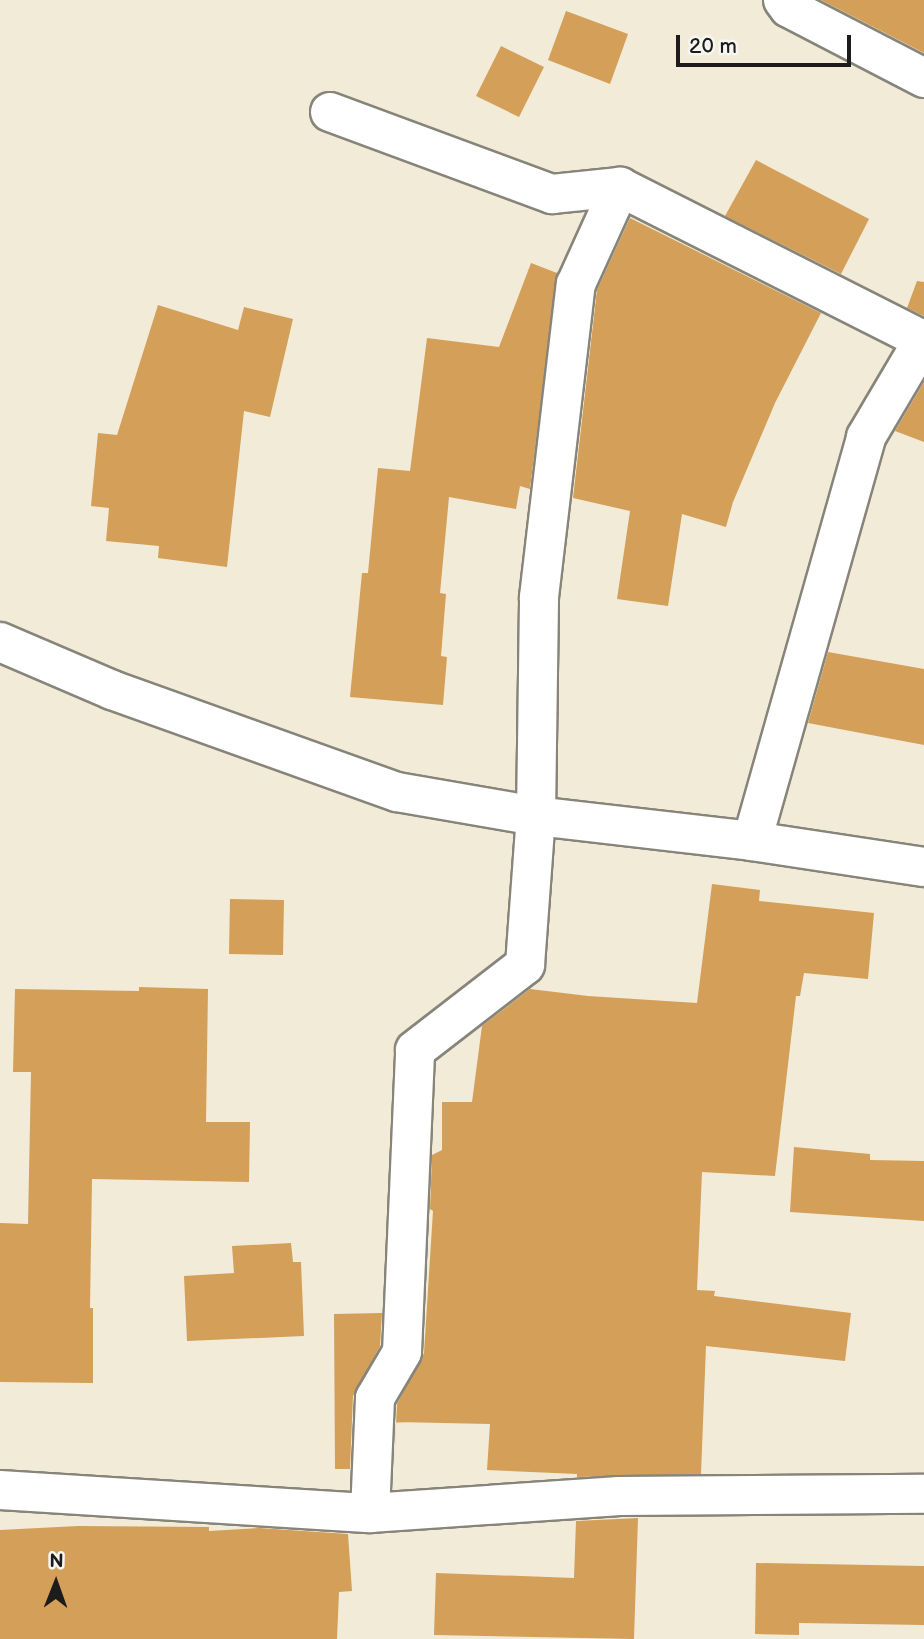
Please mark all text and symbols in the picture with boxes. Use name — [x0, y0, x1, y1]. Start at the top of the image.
scale bar — [679, 21, 854, 65]
text: 20 m — [689, 34, 737, 59]
north arrow — [21, 1548, 91, 1618]
text: N — [49, 1550, 64, 1573]

